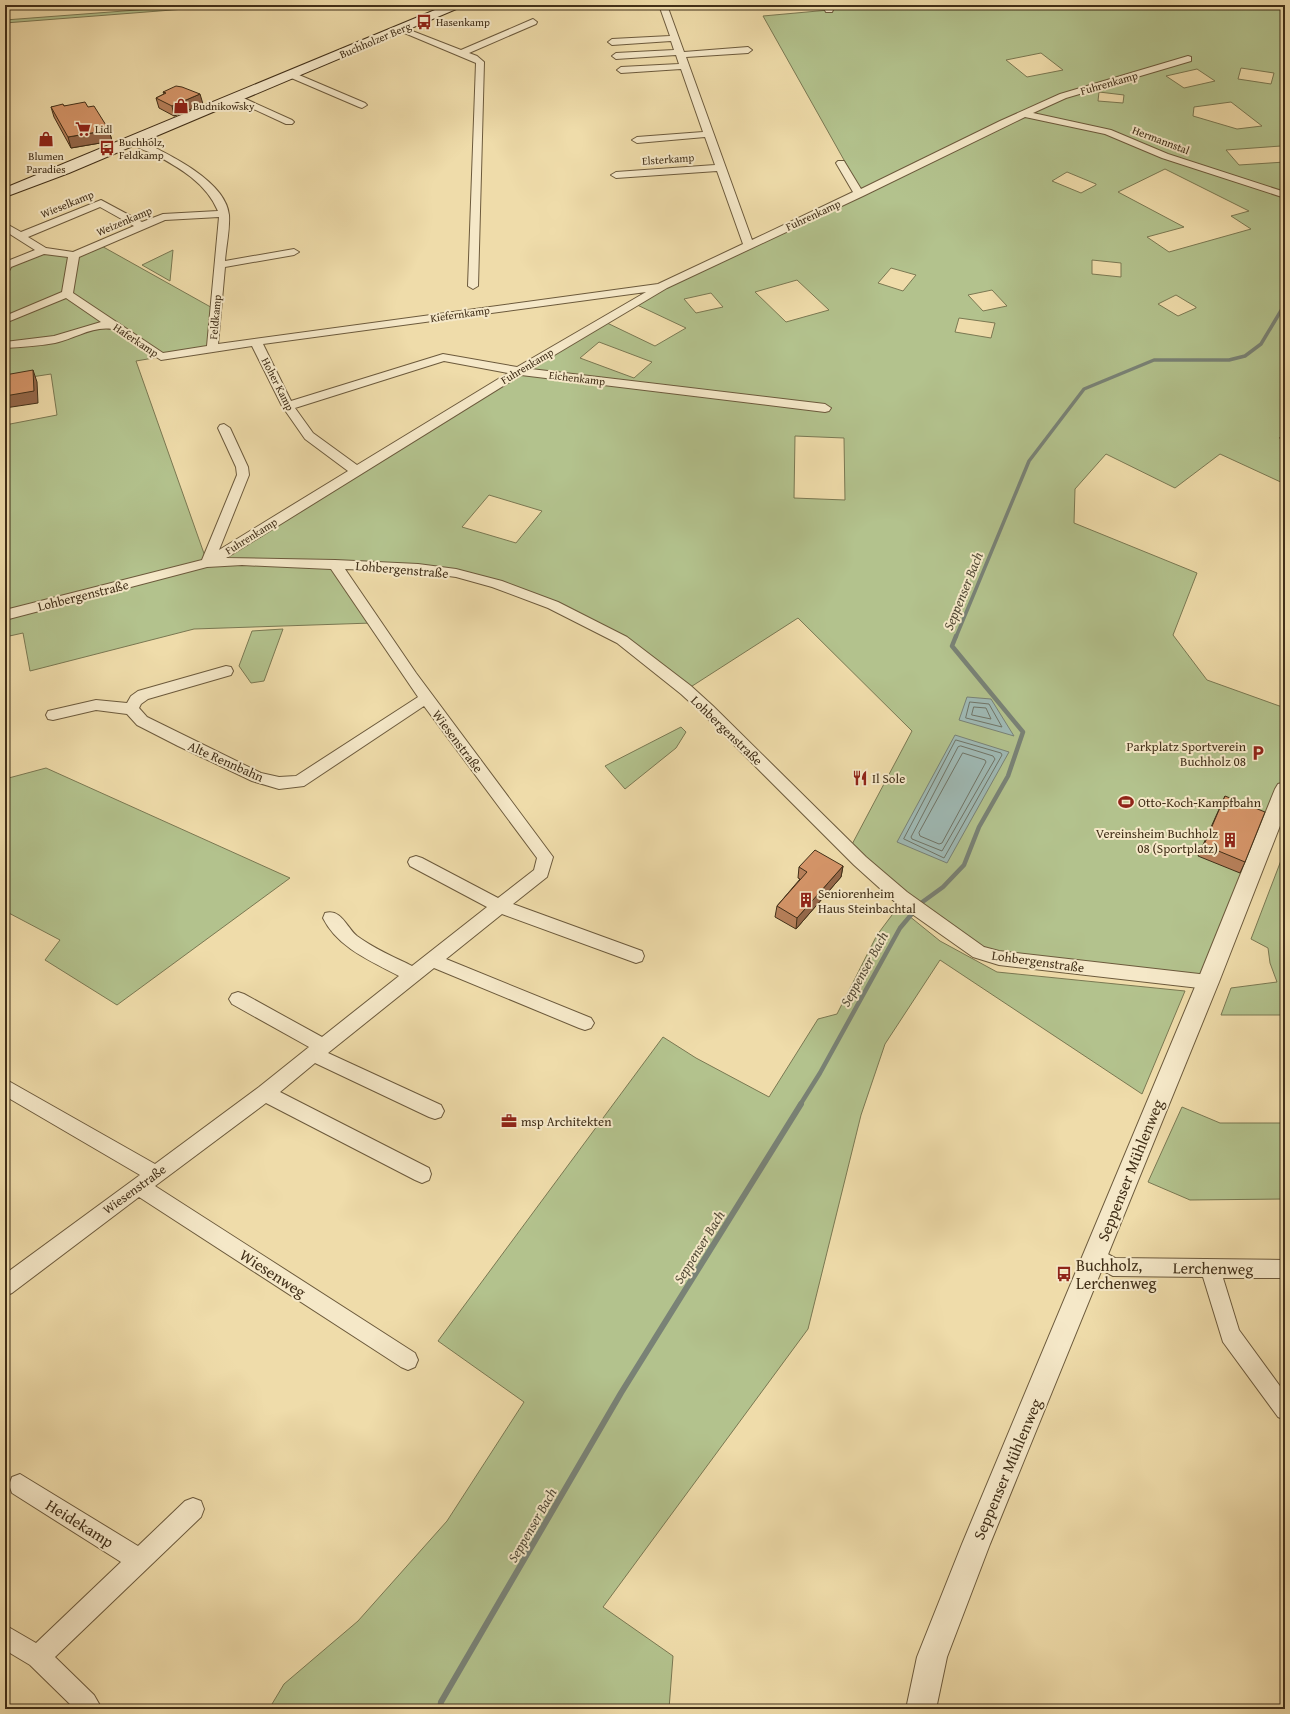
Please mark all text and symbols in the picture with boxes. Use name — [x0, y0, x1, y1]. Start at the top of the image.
bus stop icon: Hasenkamp — [415, 13, 433, 31]
place label: Hasenkamp — [436, 14, 490, 30]
street label: Buchholzer Berg — [337, 18, 414, 62]
street label: Fuhrenkamp — [1078, 67, 1140, 99]
shop icon: Budnikowsky — [172, 97, 190, 115]
place label: Budnikowsky — [193, 98, 255, 114]
supermarket icon: Lidl — [74, 120, 92, 138]
place label: Lidl — [95, 121, 112, 137]
street label: Hermannstal — [1130, 122, 1192, 158]
shop icon: Blumen Paradies — [37, 130, 55, 148]
place label: Buchholz, Feldkamp — [119, 134, 165, 163]
bus stop icon: Buchholz, Feldkamp — [98, 139, 116, 157]
place label: Blumen Paradies — [26, 148, 66, 177]
street label: Elsterkamp — [641, 149, 695, 169]
street label: Wieselkamp — [38, 186, 96, 222]
street label: Fuhrenkamp — [783, 195, 843, 235]
street label: Weizenkamp — [94, 202, 154, 240]
street label: Feldkamp — [205, 294, 225, 340]
street label: Kiefernkamp — [429, 302, 491, 326]
street label: Haferkamp — [110, 319, 162, 361]
street label: Fuhrenkamp — [498, 344, 556, 388]
street label: Hoher Kamp — [258, 355, 298, 413]
street label: Eichenkamp — [548, 367, 606, 389]
street label: Fuhrenkamp — [222, 514, 280, 558]
water label: Seppenser Bach — [938, 549, 988, 633]
street label: Lohbergenstraße — [355, 556, 449, 583]
street label: Lohbergenstraße — [36, 575, 131, 616]
street label: Lohbergenstraße — [687, 691, 767, 770]
street label: Wiesenstraße — [428, 706, 488, 777]
street label: Alte Rennbahn — [185, 736, 267, 787]
place label: Parkplatz Sportverein Buchholz 08 — [1127, 737, 1247, 771]
parking icon: Parkplatz Sportverein Buchholz 08 — [1249, 744, 1267, 762]
restaurant icon: Il Sole — [851, 769, 869, 787]
place label: Il Sole — [872, 769, 905, 788]
sports icon: Otto-Koch-Kampfbahn — [1117, 793, 1135, 811]
place label: Otto-Koch-Kampfbahn — [1138, 793, 1262, 812]
place label: Vereinsheim Buchholz 08 (Sportplatz) — [1096, 824, 1218, 858]
building icon: Vereinsheim Buchholz 08 (Sportplatz) — [1221, 831, 1239, 849]
place label: Seniorenheim Haus Steinbachtal — [818, 884, 916, 918]
building icon: Seniorenheim Haus Steinbachtal — [797, 891, 815, 909]
water label: Seppenser Bach — [835, 928, 893, 1010]
street label: Lohbergenstraße — [990, 946, 1085, 977]
street label: Seppenser Mühlenweg — [1091, 1095, 1169, 1245]
office icon: msp Architekten — [500, 1112, 518, 1130]
place label: msp Architekten — [521, 1112, 612, 1131]
street label: Wiesenstraße — [99, 1160, 170, 1219]
water label: Seppenser Bach — [669, 1207, 729, 1287]
street label: Wiesenweg — [235, 1243, 311, 1303]
place label: Buchholz, Lerchenweg — [1076, 1253, 1157, 1295]
street label: Lerchenweg — [1173, 1255, 1253, 1281]
bus stop icon: Buchholz, Lerchenweg — [1055, 1265, 1073, 1283]
street label: Seppenser Mühlenweg — [966, 1395, 1048, 1543]
water label: Seppenser Bach — [503, 1484, 561, 1566]
street label: Heidekamp — [41, 1493, 119, 1554]

